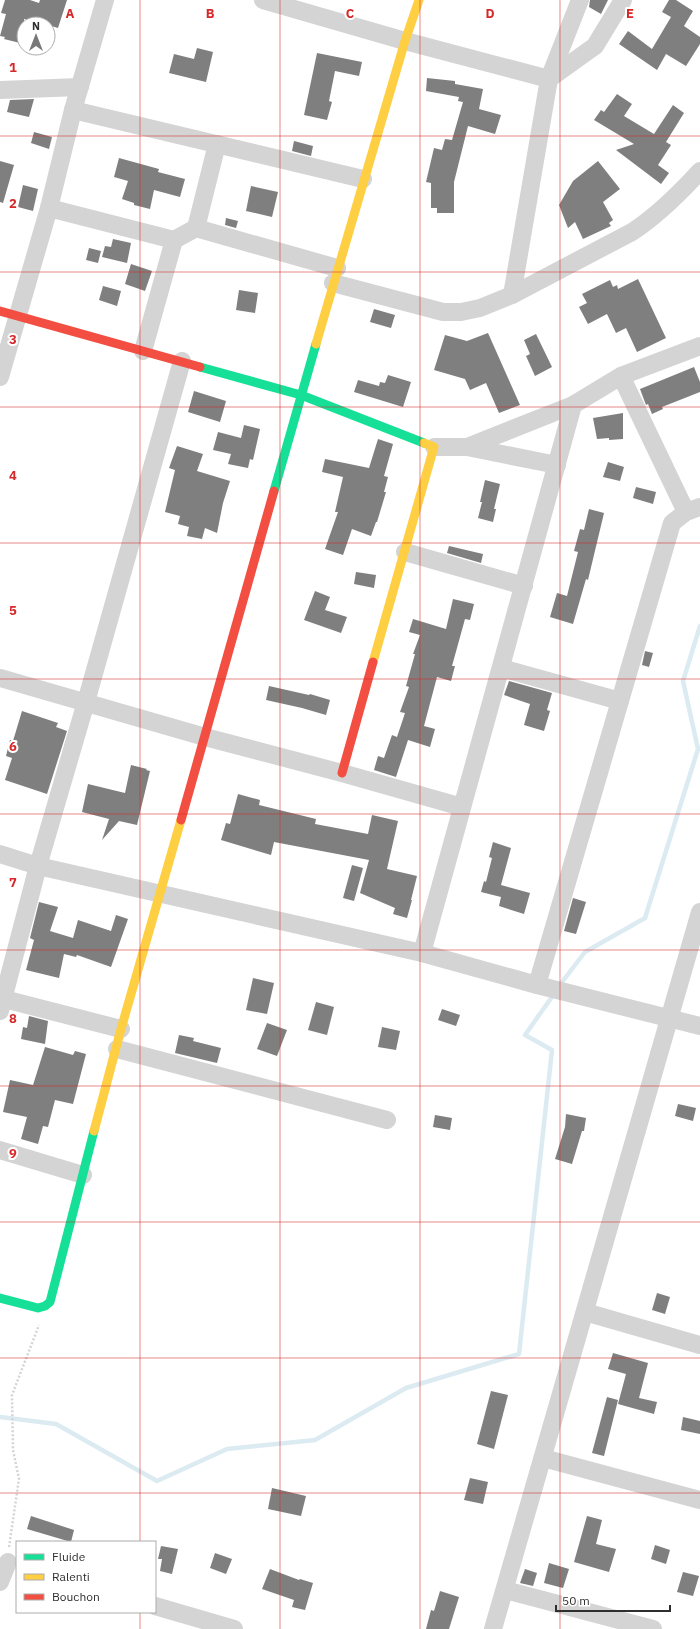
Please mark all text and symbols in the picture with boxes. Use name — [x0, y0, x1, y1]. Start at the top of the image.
text: A — [66, 5, 75, 22]
text: B — [206, 5, 215, 22]
text: C — [346, 5, 355, 22]
text: D — [485, 5, 495, 22]
text: E — [626, 5, 634, 22]
north arrow — [16, 16, 56, 56]
text: N — [32, 19, 40, 33]
text: 1 — [9, 59, 17, 76]
text: 2 — [9, 195, 17, 212]
text: 3 — [9, 331, 17, 348]
text: 4 — [9, 467, 17, 484]
text: 5 — [9, 602, 17, 619]
text: 6 — [9, 738, 17, 755]
text: 7 — [9, 874, 17, 891]
text: 8 — [9, 1010, 17, 1027]
text: 9 — [9, 1145, 17, 1162]
legend — [16, 1541, 156, 1613]
text: Fluide — [52, 1549, 86, 1564]
text: Ralenti — [52, 1569, 90, 1584]
scale bar — [556, 1587, 670, 1613]
text: Bouchon — [52, 1589, 100, 1604]
text: 50 m — [562, 1593, 590, 1608]

